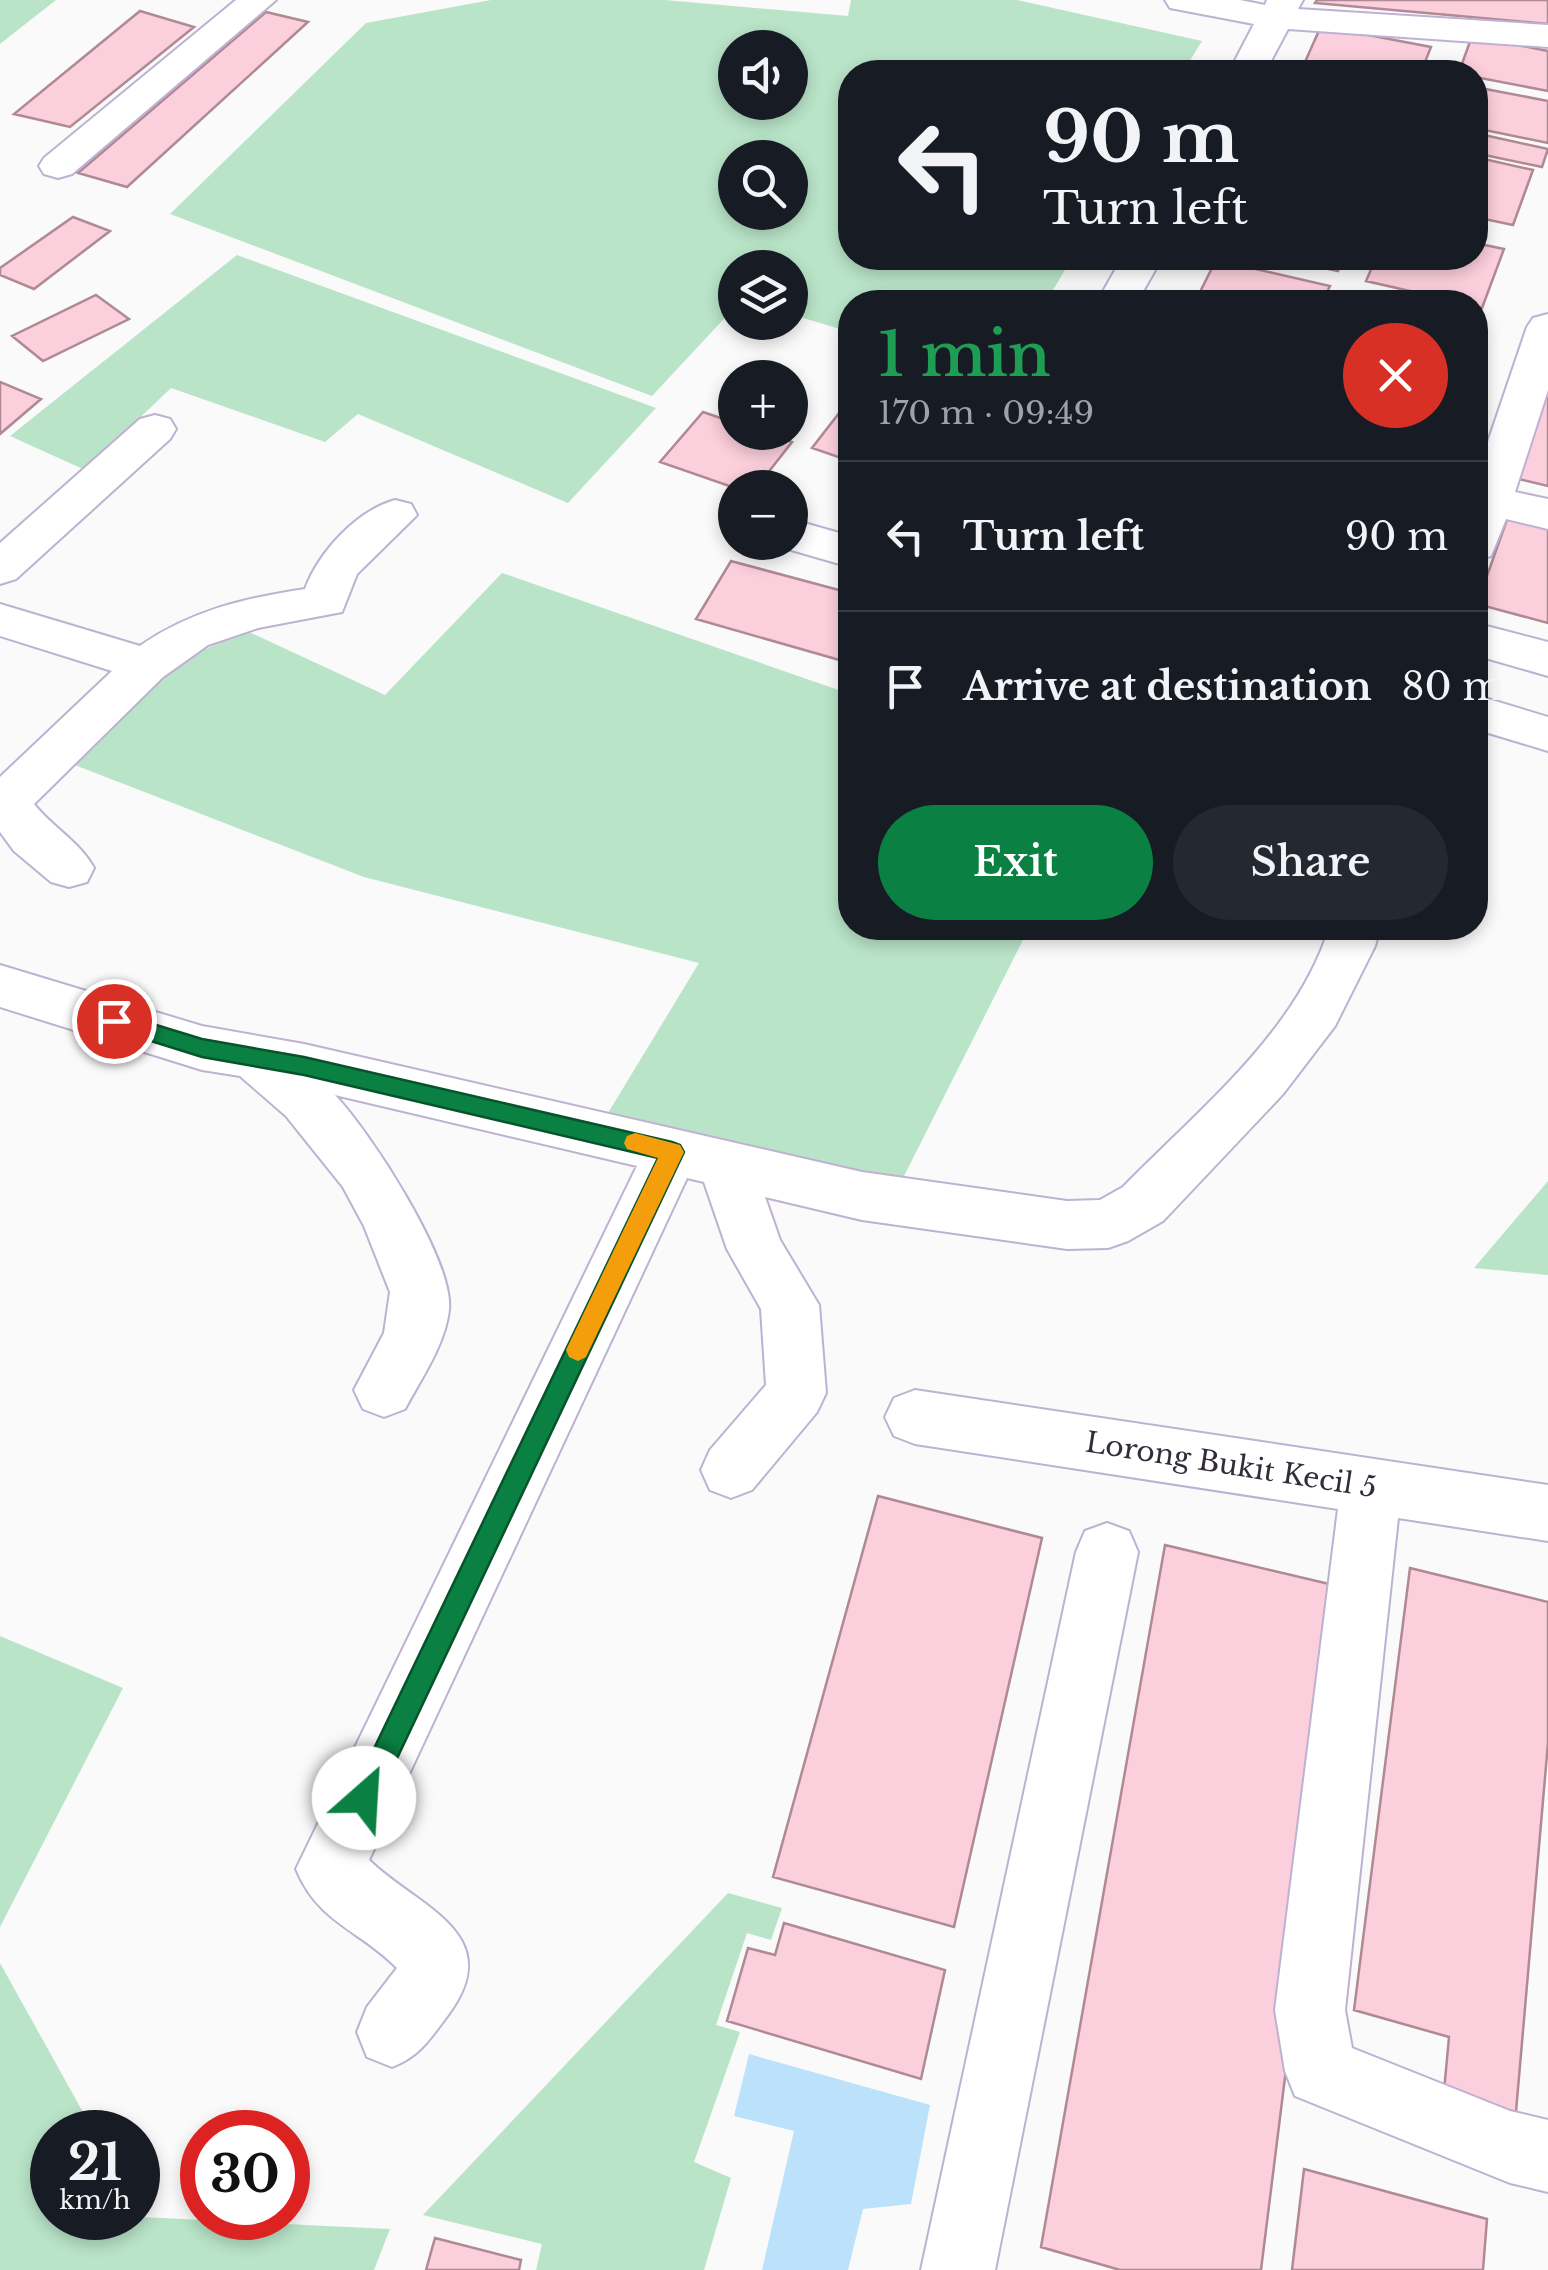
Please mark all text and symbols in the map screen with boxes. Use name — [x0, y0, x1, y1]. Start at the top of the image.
map controls — [718, 30, 808, 560]
button: sound — [718, 30, 808, 120]
text: 90 m — [1043, 94, 1239, 181]
icon: left — [878, 100, 1008, 230]
button: search — [718, 140, 808, 230]
text: Turn left — [1043, 180, 1248, 236]
button: layers — [718, 250, 808, 340]
text: 1 min — [878, 318, 1051, 392]
button: close — [1343, 323, 1448, 428]
button: + — [718, 360, 808, 450]
text: 170 m · 09:49 — [878, 393, 1094, 433]
button: − — [718, 470, 808, 560]
icon: left — [878, 509, 933, 564]
text: Turn left — [963, 513, 1144, 560]
text: 90 m — [1345, 513, 1448, 560]
icon: arrive — [878, 659, 933, 714]
text: Arrive at destination — [963, 663, 1372, 710]
text: 80 m — [1402, 663, 1503, 710]
button: Exit — [878, 805, 1153, 920]
button: Share — [1173, 805, 1448, 920]
pin — [72, 979, 157, 1064]
icon: arrive — [87, 994, 142, 1049]
street label: Lorong Bukit Kecil 5 — [1083, 1425, 1379, 1505]
position arrow — [312, 1746, 416, 1850]
speed limit sign: 30 — [180, 2110, 310, 2240]
text: 21 — [68, 2131, 122, 2194]
text: km/h — [60, 2185, 130, 2216]

